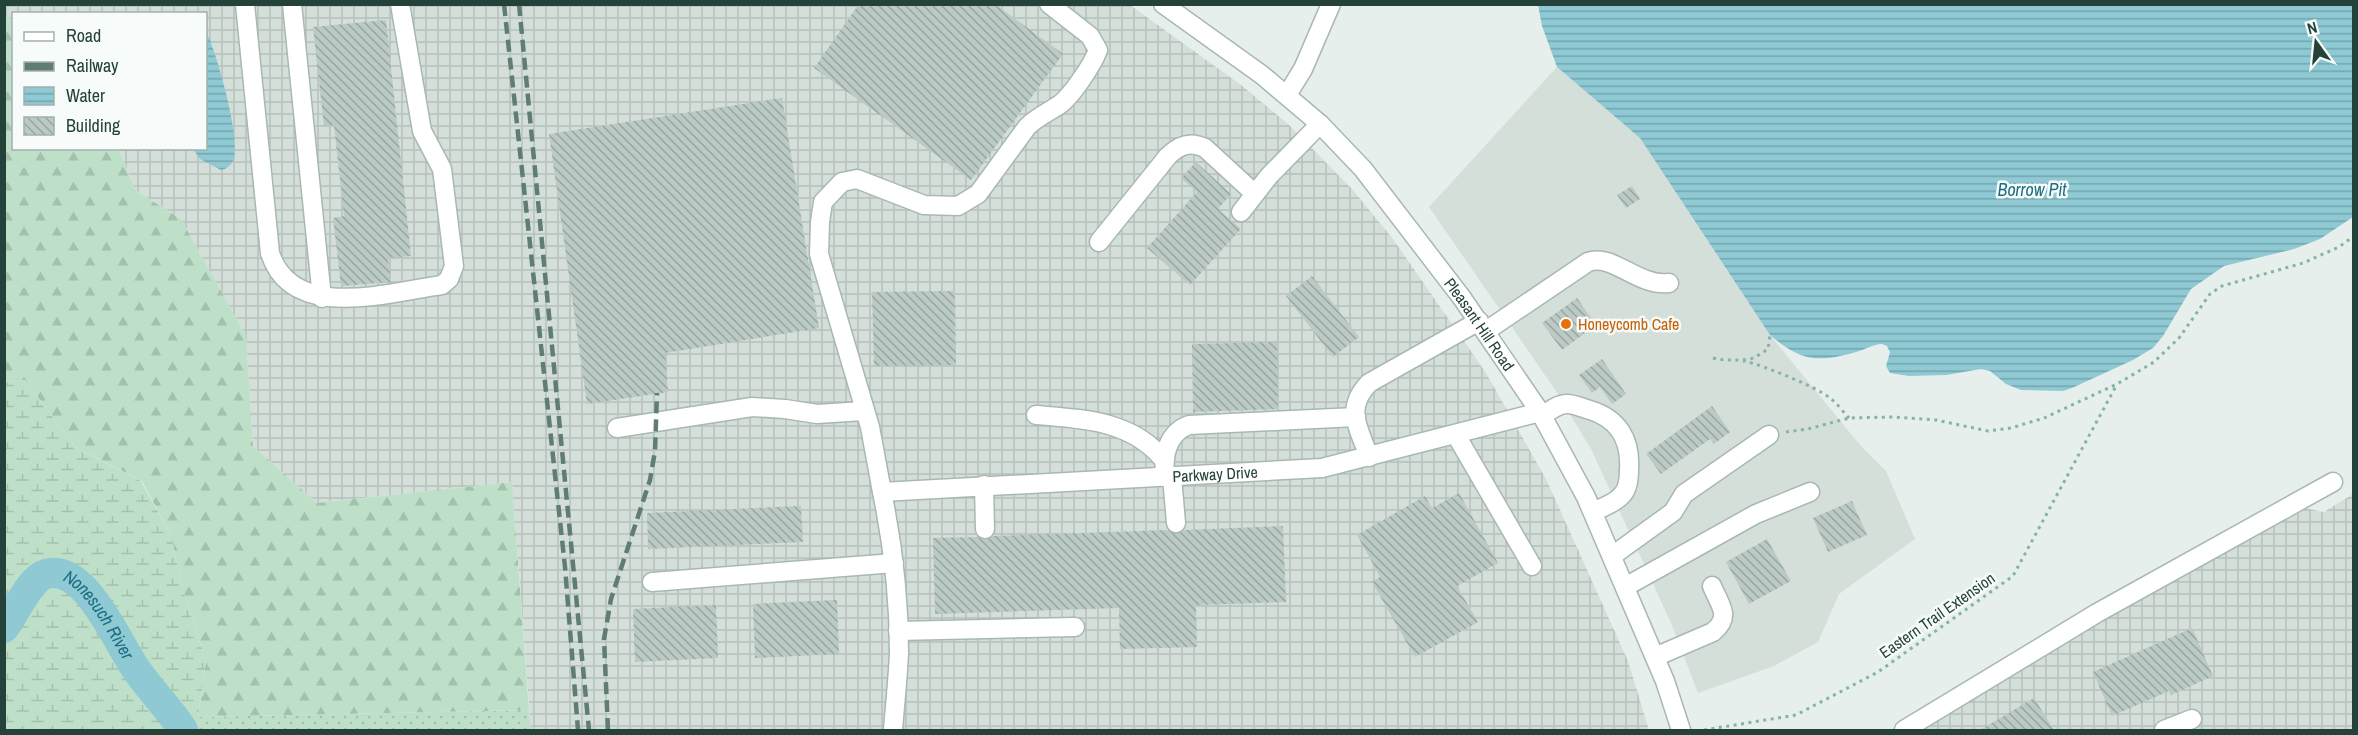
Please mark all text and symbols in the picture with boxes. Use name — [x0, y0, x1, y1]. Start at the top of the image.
legend — [12, 12, 207, 150]
north arrow — [2286, 12, 2346, 72]
text: N — [2305, 16, 2320, 39]
text: Road — [66, 23, 101, 48]
text: Railway — [66, 53, 119, 78]
text: Water — [66, 83, 105, 108]
text: Building — [66, 113, 121, 138]
water label: Borrow Pit — [1998, 177, 2067, 202]
street label: Pleasant Hill Road — [1439, 273, 1520, 375]
place label: Honeycomb Cafe — [1578, 313, 1679, 335]
marker: Honeycomb Cafe — [1559, 317, 1573, 331]
street label: Parkway Drive — [1172, 461, 1258, 487]
water label: Nonesuch River — [59, 564, 141, 665]
street label: Eastern Trail Extension — [1875, 567, 1999, 663]

